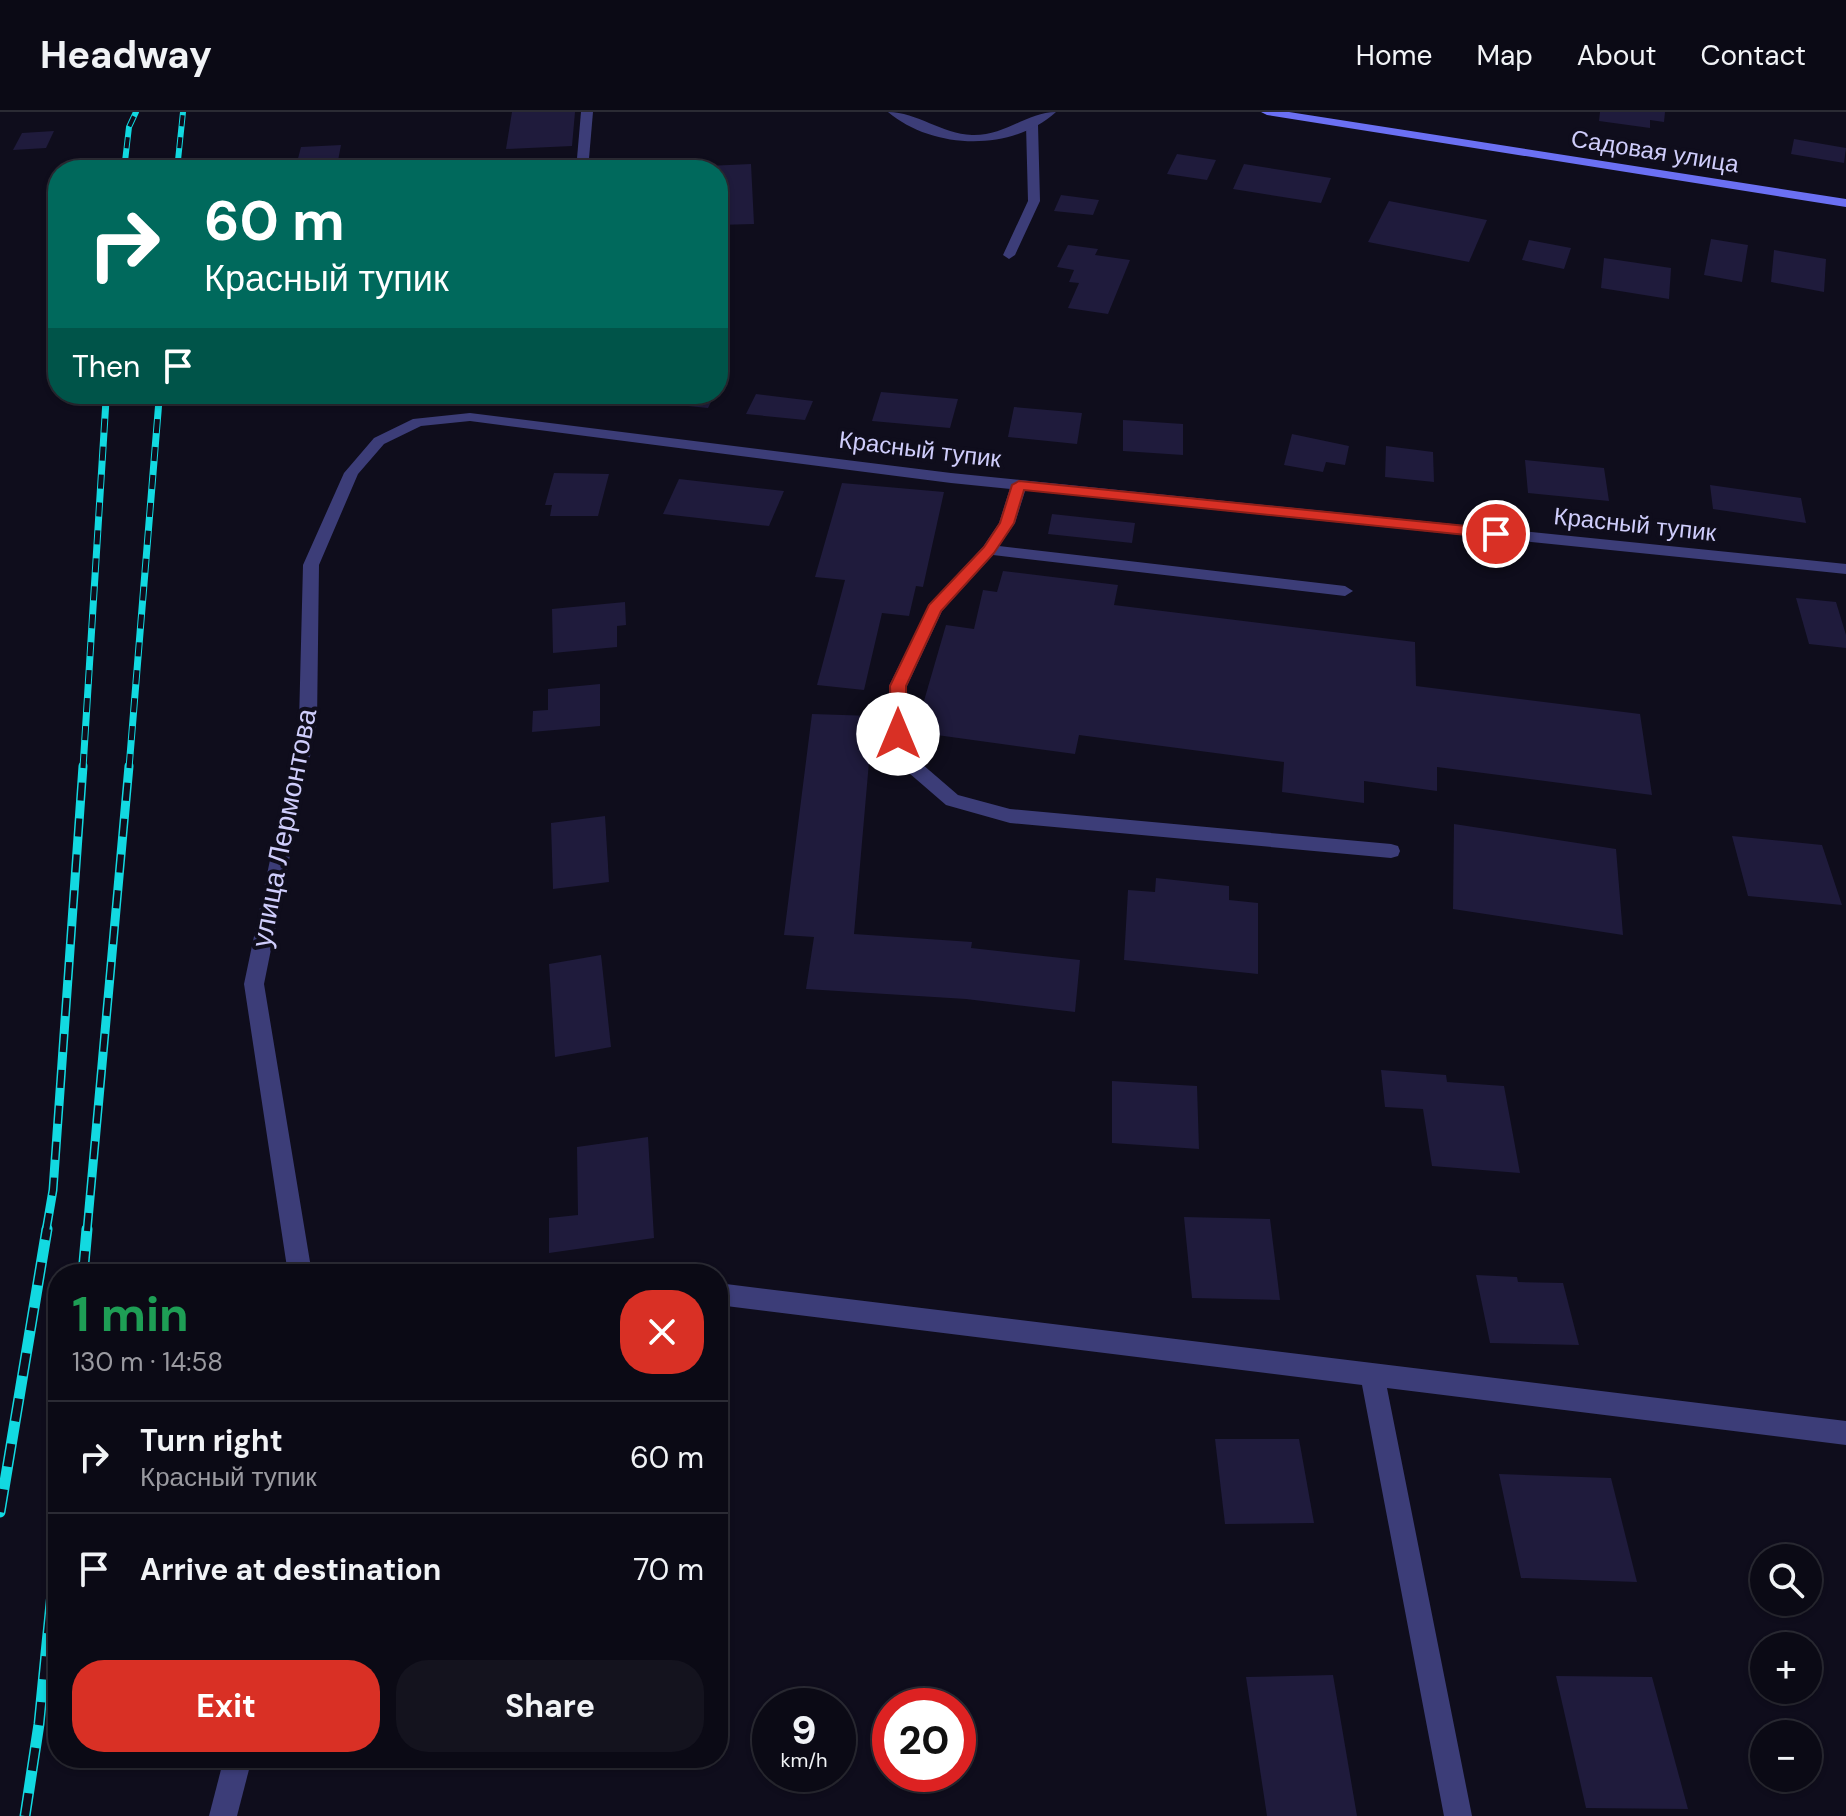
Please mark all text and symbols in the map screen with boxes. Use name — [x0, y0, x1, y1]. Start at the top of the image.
text: Headway — [40, 30, 212, 80]
text: Home — [1356, 37, 1432, 74]
text: Map — [1476, 37, 1533, 74]
text: About — [1577, 37, 1656, 74]
text: Contact — [1700, 37, 1806, 74]
street label: Садовая улица — [1569, 122, 1742, 180]
text: 60 m — [204, 184, 345, 257]
icon: right — [72, 192, 176, 296]
text: Красный тупик — [204, 255, 449, 302]
icon: arrive — [156, 344, 200, 388]
text: Then — [72, 347, 140, 386]
street label: Красный тупик — [837, 424, 1003, 474]
pin — [1462, 500, 1530, 568]
street label: Красный тупик — [1552, 500, 1718, 548]
icon: arrive — [1474, 512, 1518, 556]
position arrow — [856, 692, 940, 776]
street label: улица Лермонтова — [243, 705, 325, 951]
text: 1 min — [72, 1283, 189, 1346]
button: close — [620, 1290, 704, 1374]
text: 130 m · 14:58 — [72, 1345, 223, 1379]
text: Turn right — [140, 1421, 283, 1460]
icon: right — [72, 1435, 116, 1479]
text: 60 m — [630, 1438, 704, 1477]
text: Красный тупик — [140, 1460, 317, 1494]
map controls — [1750, 1544, 1822, 1792]
button: search — [1750, 1544, 1822, 1616]
icon: arrive — [72, 1547, 116, 1591]
text: Arrive at destination — [140, 1550, 441, 1589]
text: 70 m — [633, 1550, 704, 1589]
button: + — [1750, 1632, 1822, 1704]
button: Exit — [72, 1660, 380, 1752]
button: Share — [396, 1660, 704, 1752]
speed limit sign: 20 — [872, 1688, 976, 1792]
text: 9 — [791, 1704, 817, 1756]
button: − — [1750, 1720, 1822, 1792]
text: km/h — [780, 1747, 828, 1773]

